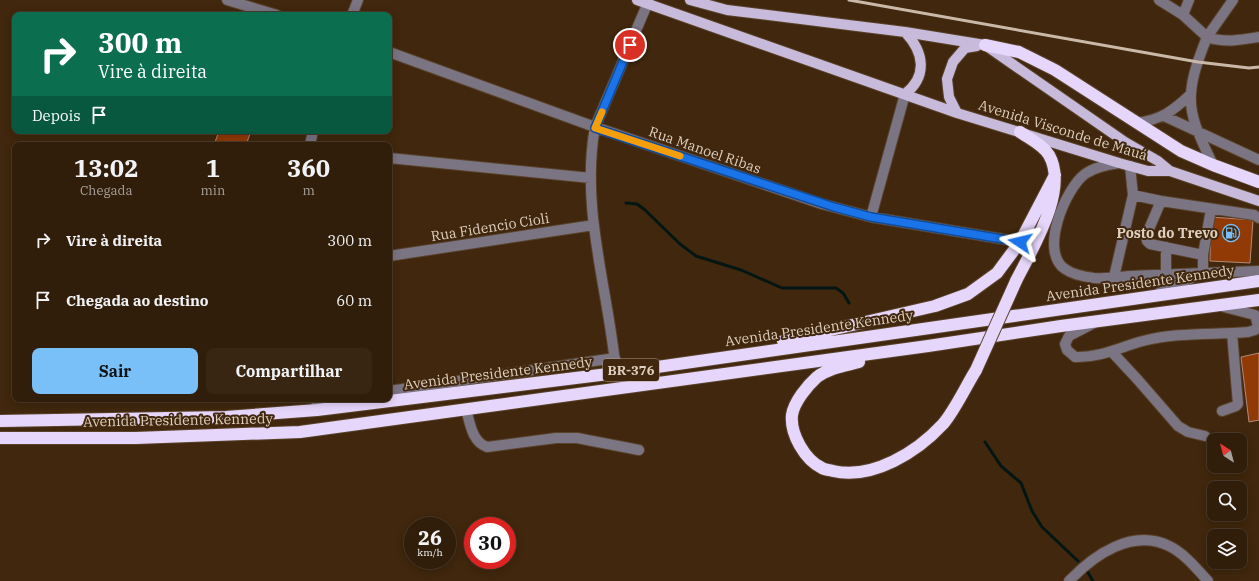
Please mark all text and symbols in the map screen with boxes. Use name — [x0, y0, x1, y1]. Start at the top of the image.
text: 300 m — [98, 24, 182, 61]
icon: right — [32, 28, 84, 80]
pin — [613, 28, 647, 62]
icon: arrive — [619, 34, 641, 56]
text: Vire à direita — [98, 60, 207, 83]
street label: Avenida Visconde de Mauá — [976, 96, 1150, 164]
icon: arrive — [88, 104, 110, 126]
text: Depois — [32, 106, 80, 125]
street label: Rua Manoel Ribas — [647, 122, 764, 178]
text: 13:02 — [74, 152, 139, 184]
text: 1 — [206, 152, 220, 184]
text: 360 — [287, 152, 330, 184]
text: Chegada — [80, 182, 133, 199]
text: min — [200, 182, 225, 199]
text: m — [302, 182, 315, 199]
street label: Rua Fidencio Cioli — [430, 209, 550, 245]
position arrow — [999, 221, 1041, 263]
fuel station icon: Posto do Trevo — [1221, 223, 1241, 243]
place label: Posto do Trevo — [1116, 224, 1218, 242]
icon: right — [32, 229, 54, 251]
text: Vire à direita — [66, 231, 162, 250]
text: 300 m — [327, 231, 372, 250]
street label: Avenida Presidente Kennedy — [1045, 261, 1236, 305]
icon: arrive — [32, 289, 54, 311]
text: Chegada ao destino — [66, 291, 209, 310]
text: 60 m — [336, 291, 372, 310]
street label: Avenida Presidente Kennedy — [724, 306, 915, 350]
button: Sair — [32, 348, 198, 394]
button: Compartilhar — [206, 348, 372, 394]
street label: Avenida Presidente Kennedy — [403, 352, 594, 393]
road number: BR-376 — [603, 359, 659, 381]
street label: Avenida Presidente Kennedy — [83, 409, 273, 431]
north arrow — [1207, 433, 1247, 473]
map controls — [1207, 433, 1247, 569]
button: search — [1207, 481, 1247, 521]
speed limit sign: 30 — [464, 517, 516, 569]
text: 26 — [418, 524, 442, 551]
button: layers — [1207, 529, 1247, 569]
text: km/h — [417, 546, 443, 559]

